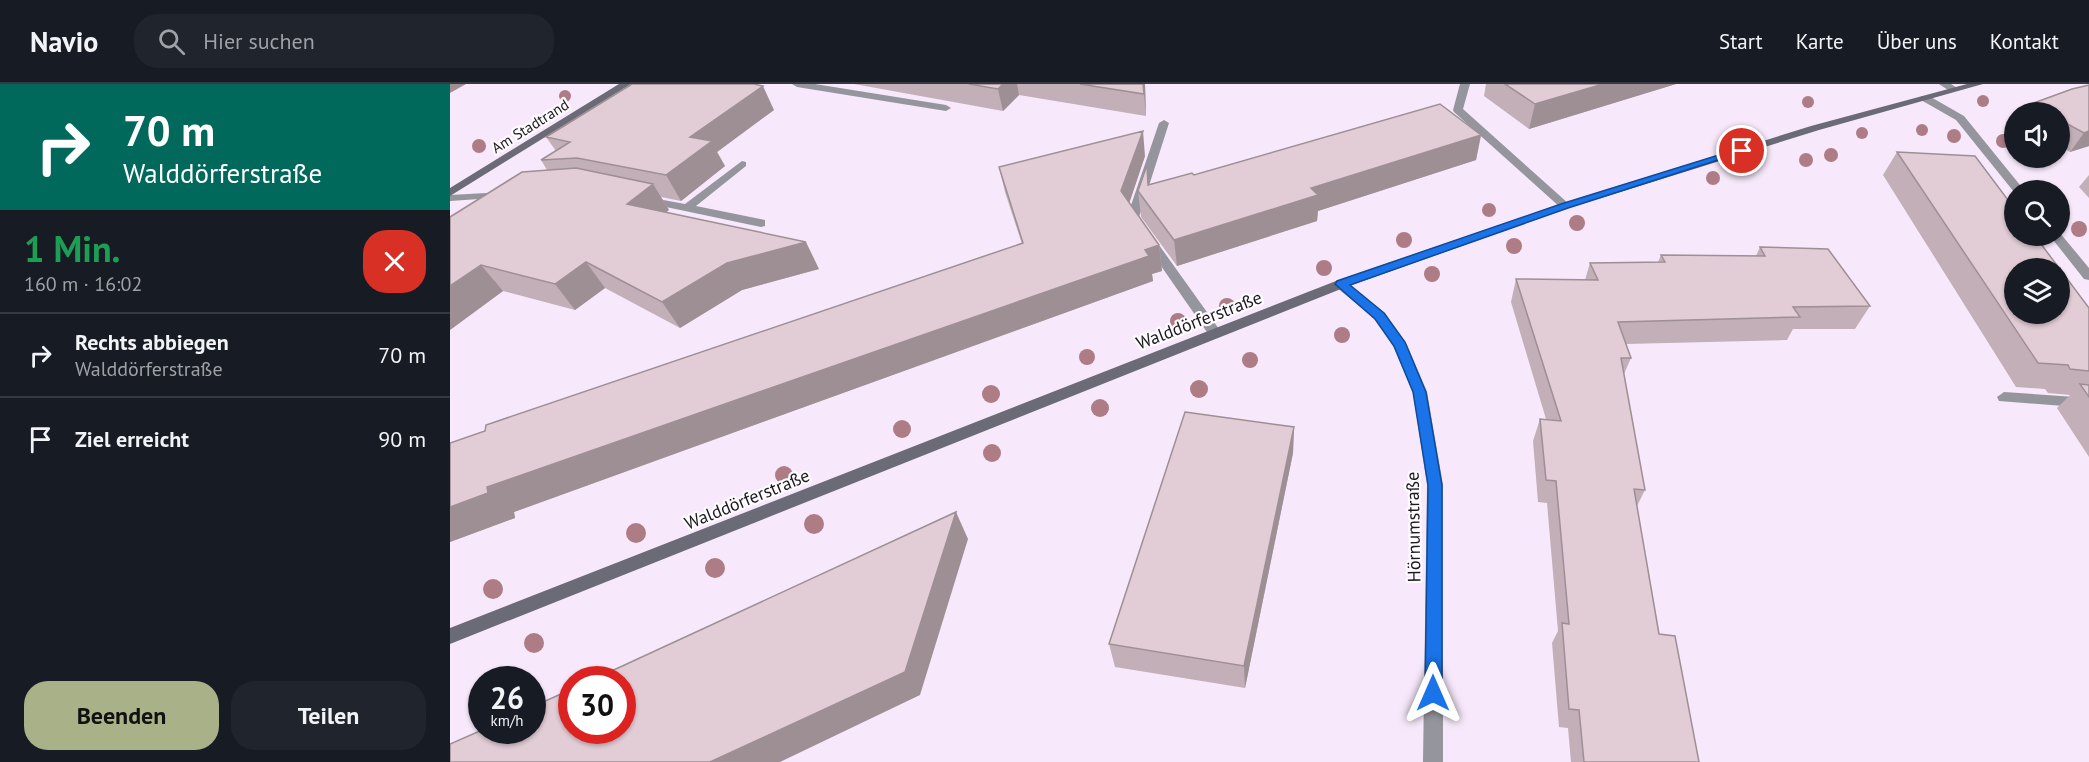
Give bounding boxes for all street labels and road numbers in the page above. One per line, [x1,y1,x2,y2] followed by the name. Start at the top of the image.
[488,95,572,157] street label: Am Stadtrand
[1133,285,1265,355] street label: Walddörferstraße
[681,463,813,535] street label: Walddörferstraße
[1401,472,1425,582] street label: Hörnumstraße

